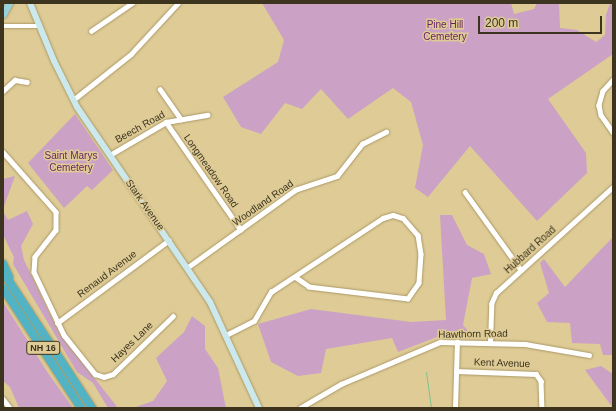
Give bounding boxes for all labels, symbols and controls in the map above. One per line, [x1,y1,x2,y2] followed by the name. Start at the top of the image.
[480,8,604,34] scale bar
[485,16,518,30] text: 200 m
[423,18,467,42] park label: Pine Hill Cemetery
[113,108,167,146] street label: Beech Road
[181,132,241,210] street label: Longmeadow Road
[45,149,97,172] park label: Saint Marys Cemetery
[123,177,167,233] street label: Stark Avenue
[230,178,296,228] street label: Woodland Road
[502,224,558,276] street label: Hubbard Road
[75,248,139,300] street label: Renaud Avenue
[109,319,155,365] street label: Hayes Lane
[438,327,508,341] street label: Hawthorn Road
[26,341,60,355] road number: NH 16
[473,356,531,370] street label: Kent Avenue

